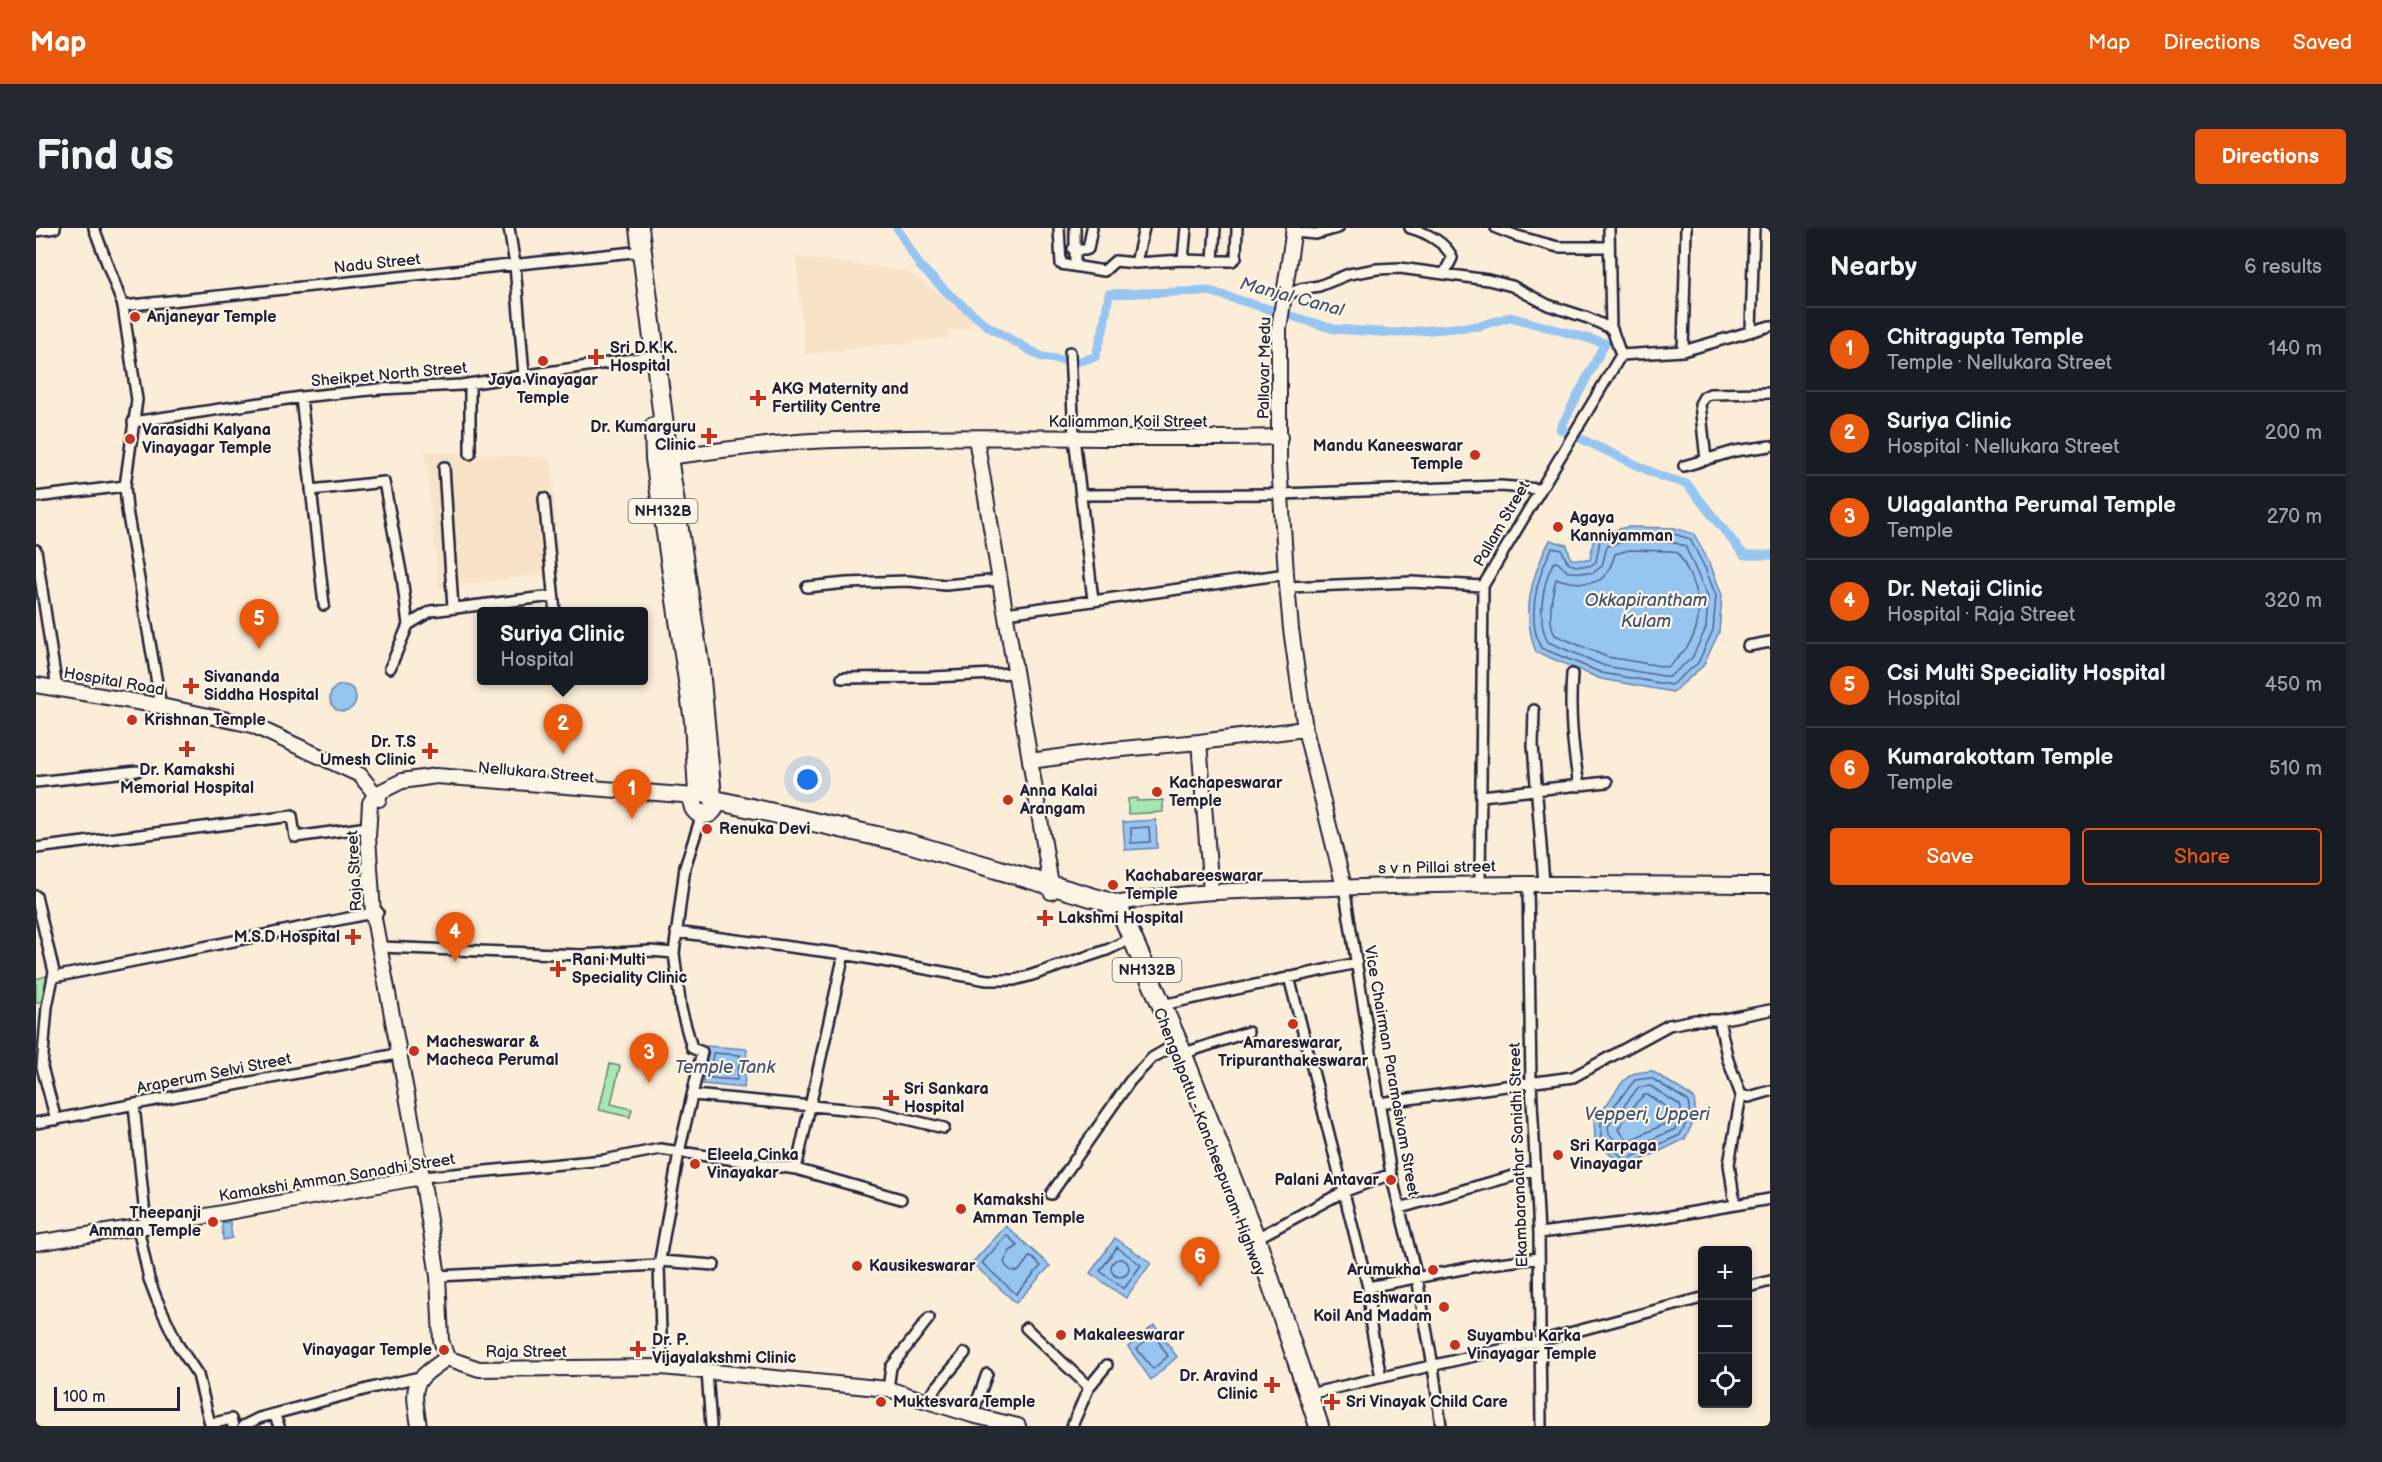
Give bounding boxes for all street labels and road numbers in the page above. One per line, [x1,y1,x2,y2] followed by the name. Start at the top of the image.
[333,250,421,278] street label: Nadu Street
[1255,317,1275,419] street label: Pallavar Medu
[310,359,468,391] street label: Sheikpet North Street
[1049,413,1208,432] street label: Kaliamman Koil Street
[1470,478,1534,570] street label: Pallam Street
[628,499,698,523] road number: NH132B
[62,664,166,700] street label: Hospital Road
[477,758,595,788] street label: Nellukara Street
[343,830,367,912] street label: Raja Street
[1378,857,1496,879] street label: s v n Pillai street
[1360,944,1422,1198] street label: Vice Chairman Paramasivam Street
[1112,958,1182,982] road number: NH132B
[1149,1005,1269,1280] street label: Chengalpattu - Kancheepuram Highway
[1506,1042,1532,1268] street label: Ekambaranathar Sanidhi Street
[135,1050,293,1098] street label: Araperum Selvi Street
[217,1150,457,1206] street label: Kamakshi Amman Sanadhi Street
[485,1343,567,1362] street label: Raja Street

